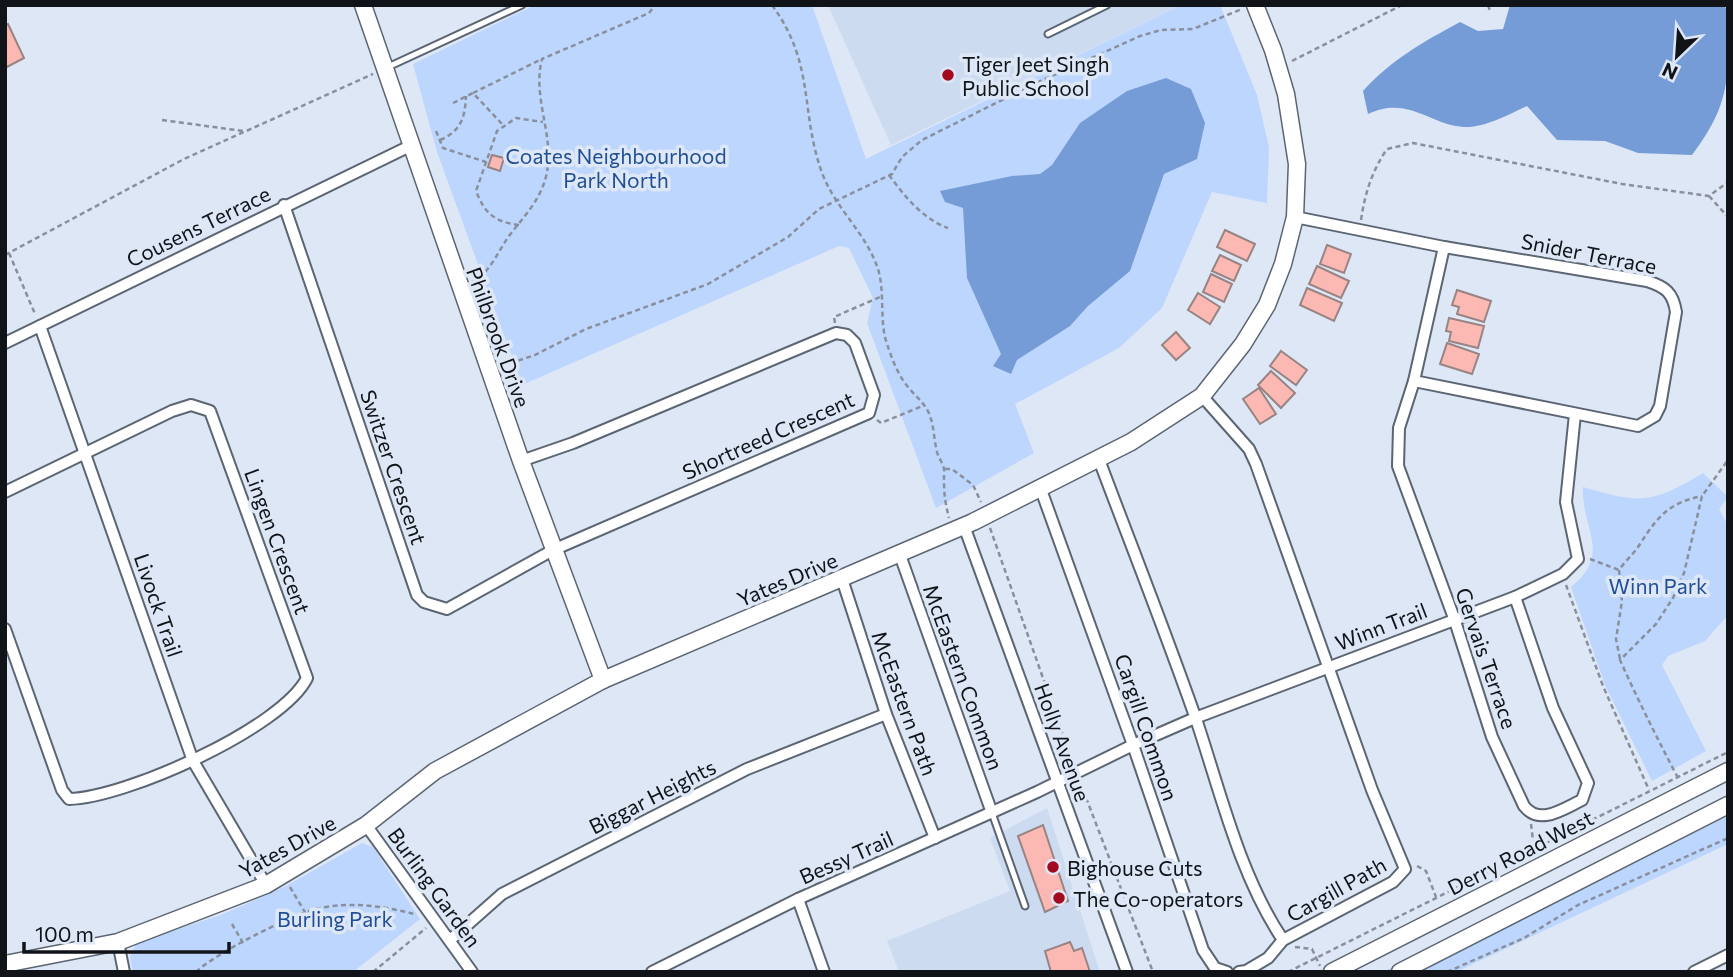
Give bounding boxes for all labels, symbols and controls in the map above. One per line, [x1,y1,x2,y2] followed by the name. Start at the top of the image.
[1642,21,1712,91] north arrow
[962,51,1109,100] place label: Tiger Jeet Singh Public School
[1658,58,1681,85] text: N
[940,67,956,83] marker: Tiger Jeet Singh Public School
[505,143,727,192] park label: Coates Neighbourhood Park North
[122,180,274,272] street label: Cousens Terrace
[1519,228,1659,278] street label: Snider Terrace
[462,263,536,411] street label: Philbrook Drive
[356,386,432,548] street label: Switzer Crescent
[678,386,858,484] street label: Shortreed Crescent
[240,465,316,617] street label: Lingen Crescent
[733,547,841,611] street label: Yates Drive
[130,550,188,660] street label: Livock Trail
[1609,573,1707,598] park label: Winn Park
[919,581,1009,773] street label: McEastern Common
[1451,584,1523,732] street label: Gervais Terrace
[1331,597,1431,655] street label: Winn Trail
[867,627,943,779] street label: McEastern Path
[1110,650,1184,804] street label: Cargill Common
[1030,680,1096,804] street label: Holly Avenue
[585,753,719,839] street label: Biggar Heights
[1443,804,1597,900] street label: Derry Road West
[234,809,340,883] street label: Yates Drive
[383,822,487,952] street label: Burling Garden
[795,825,897,889] street label: Bessy Trail
[1282,851,1390,927] street label: Cargill Path
[1067,855,1203,880] place label: Bighouse Cuts
[1045,859,1061,875] marker: Bighouse Cuts
[1073,886,1243,911] place label: The Co-operators
[1051,890,1067,906] marker: The Co-operators
[277,906,393,931] park label: Burling Park
[24,911,229,955] scale bar
[35,921,94,946] text: 100 m

